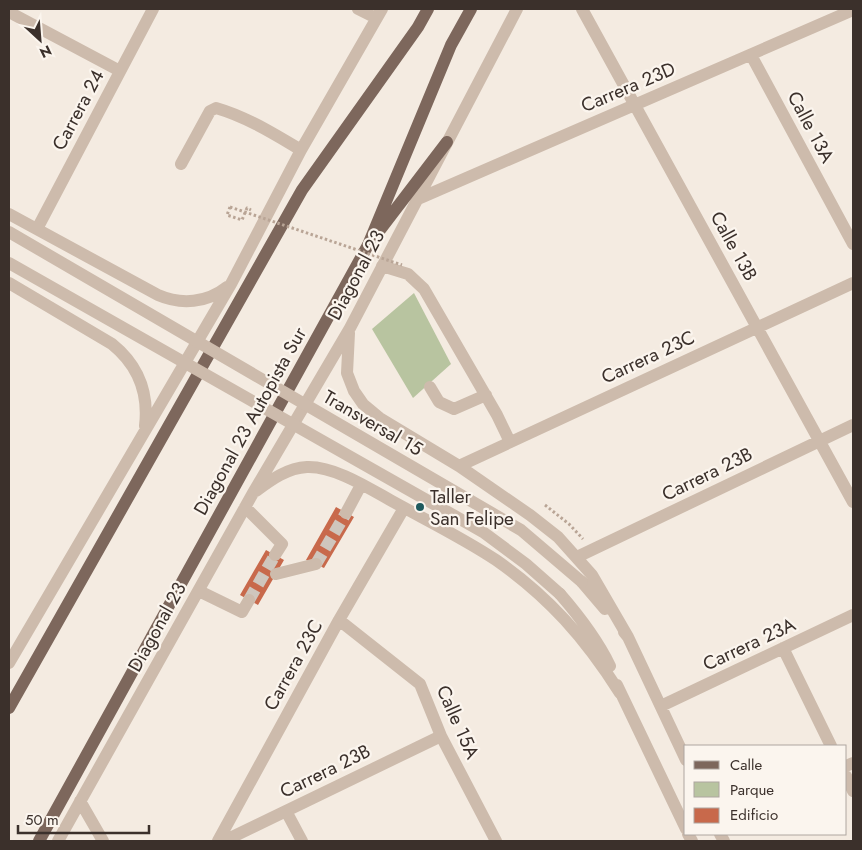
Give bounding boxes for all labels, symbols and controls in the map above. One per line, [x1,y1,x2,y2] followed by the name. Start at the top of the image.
[15,15,65,65] north arrow
[36,40,55,63] text: N
[577,55,679,119] street label: Carrera 23D
[45,65,111,155] street label: Carrera 24
[781,86,841,168] street label: Calle 13A
[704,206,764,286] street label: Calle 13B
[321,225,391,325] street label: Diagonal 23
[187,322,313,520] street label: Diagonal 23 Autopista Sur
[597,324,699,390] street label: Carrera 23C
[318,384,428,462] street label: Transversal 15
[657,440,757,508] street label: Carrera 23B
[430,483,514,532] place label: Taller San Felipe
[414,501,426,513] marker: Taller San Felipe
[121,577,193,677] street label: Diagonal 23
[698,611,800,677] street label: Carrera 23A
[257,615,329,715] street label: Carrera 23C
[430,681,486,764] street label: Calle 15A
[275,737,375,805] street label: Carrera 23B
[684,745,847,835] legend
[730,754,762,776] text: Calle
[730,779,774,801] text: Parque
[18,802,149,834] scale bar
[730,804,778,826] text: Edificio
[25,809,59,831] text: 50 m

